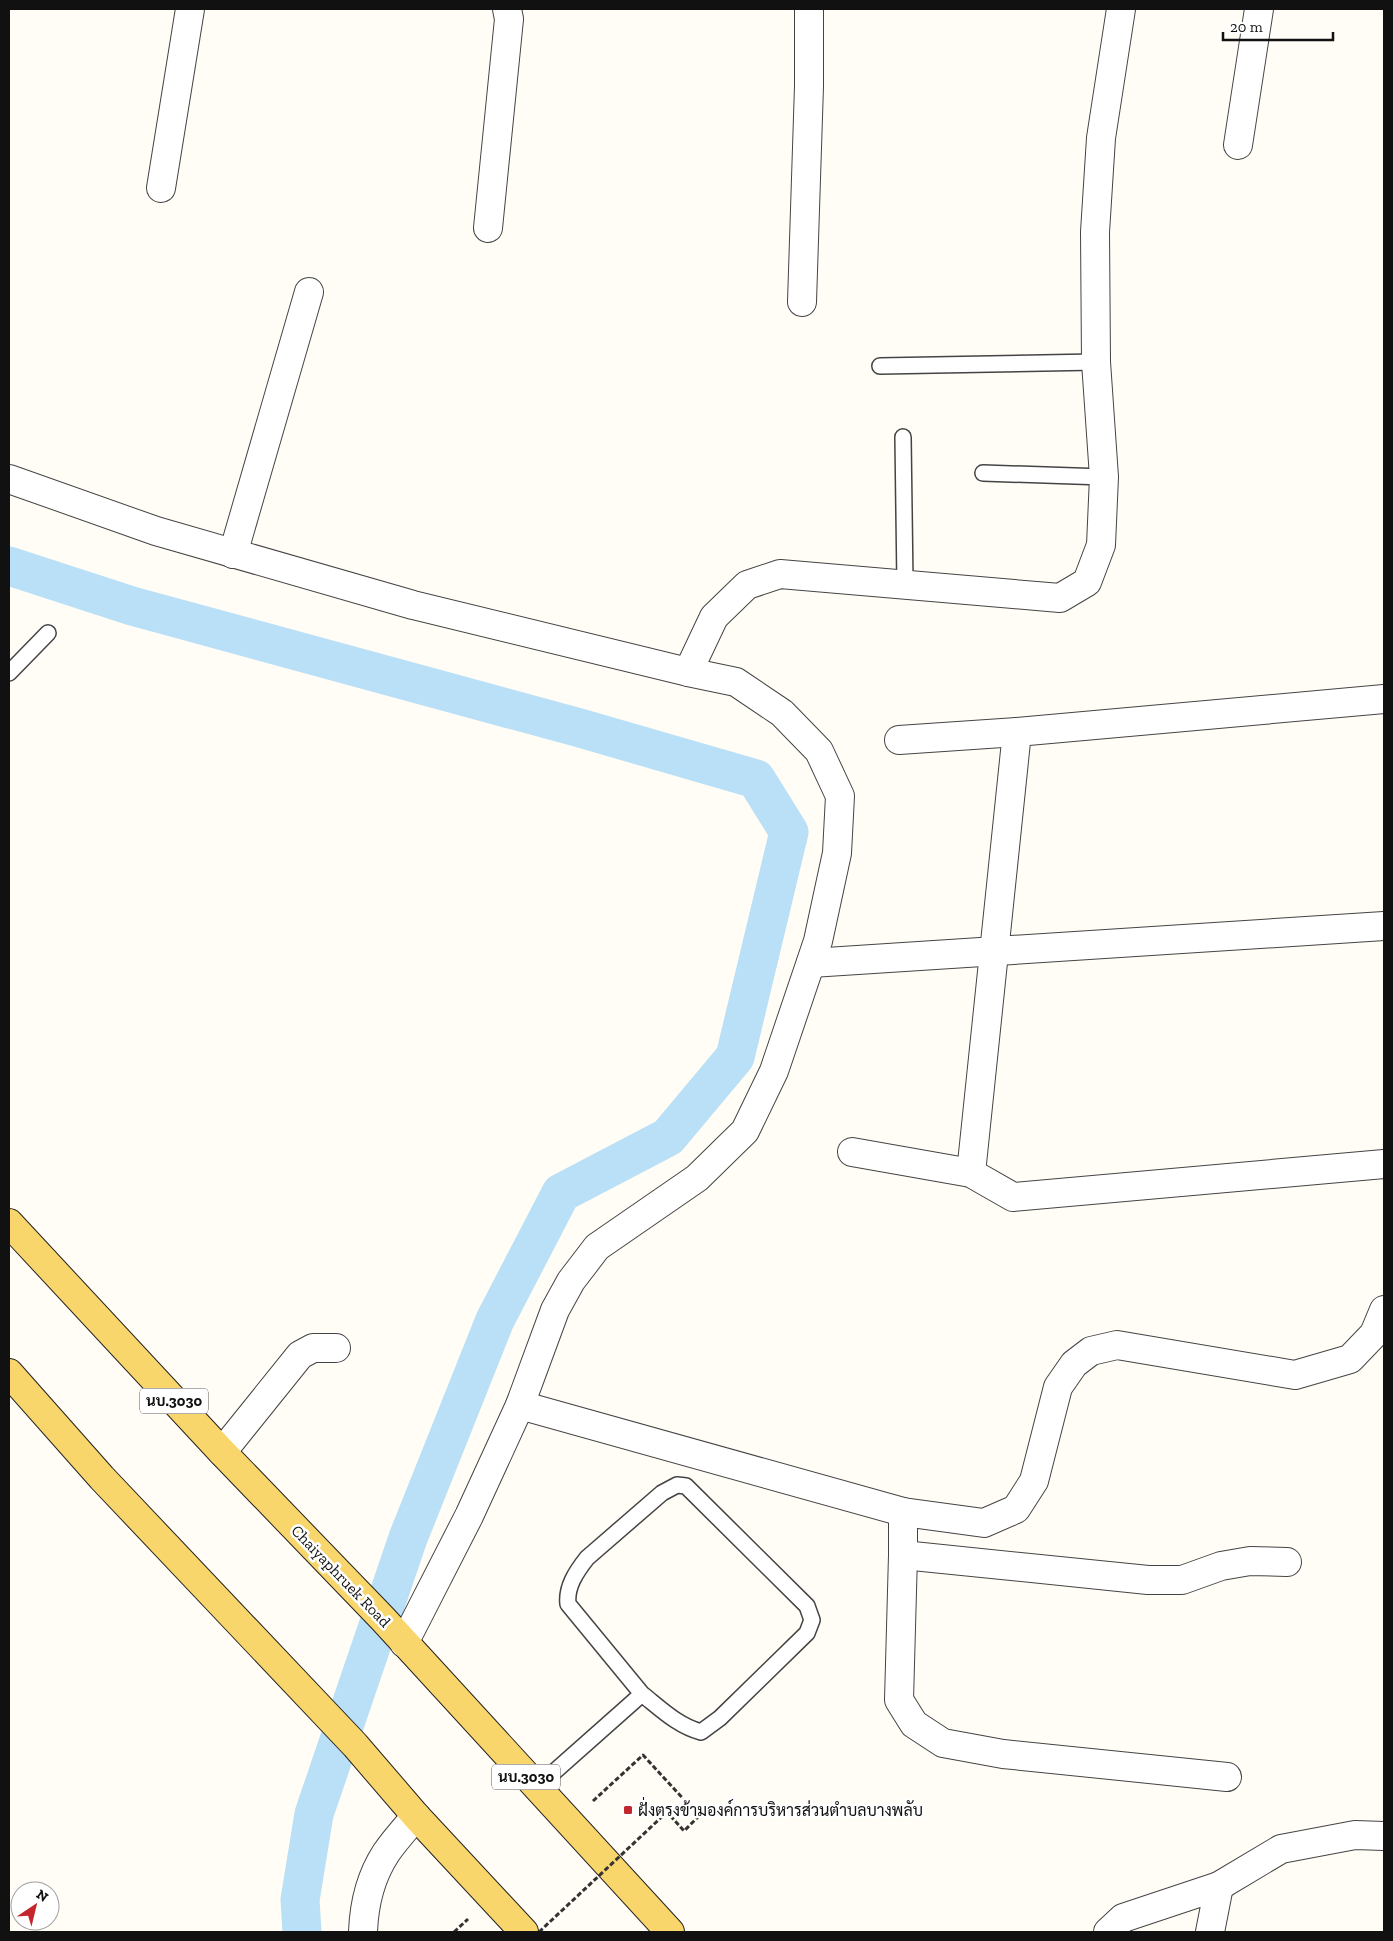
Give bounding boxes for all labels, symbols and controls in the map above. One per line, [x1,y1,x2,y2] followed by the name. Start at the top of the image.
[1223,10,1333,42] scale bar
[1230,18,1263,36] text: 20 m
[140,1388,208,1414] road number: นบ.3030
[287,1521,395,1631] street label: Chaiyaphruek Road
[492,1764,560,1790] road number: นบ.3030
[638,1796,923,1820] place label: ฝั่งตรงข้ามองค์การบริหารส่วนตำบลบางพลับ
[622,1804,634,1816] marker: ฝั่งตรงข้ามองค์การบริหารส่วนตำบลบางพลับ
[10,1881,60,1931] north arrow
[33,1886,52,1906] text: N

